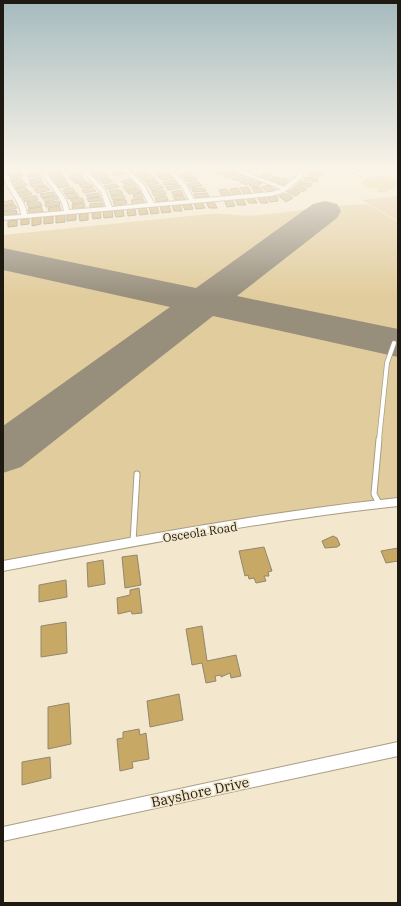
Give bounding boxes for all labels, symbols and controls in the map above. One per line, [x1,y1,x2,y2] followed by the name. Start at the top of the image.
[162,519,238,545] street label: Osceola Road
[149,773,251,811] street label: Bayshore Drive

